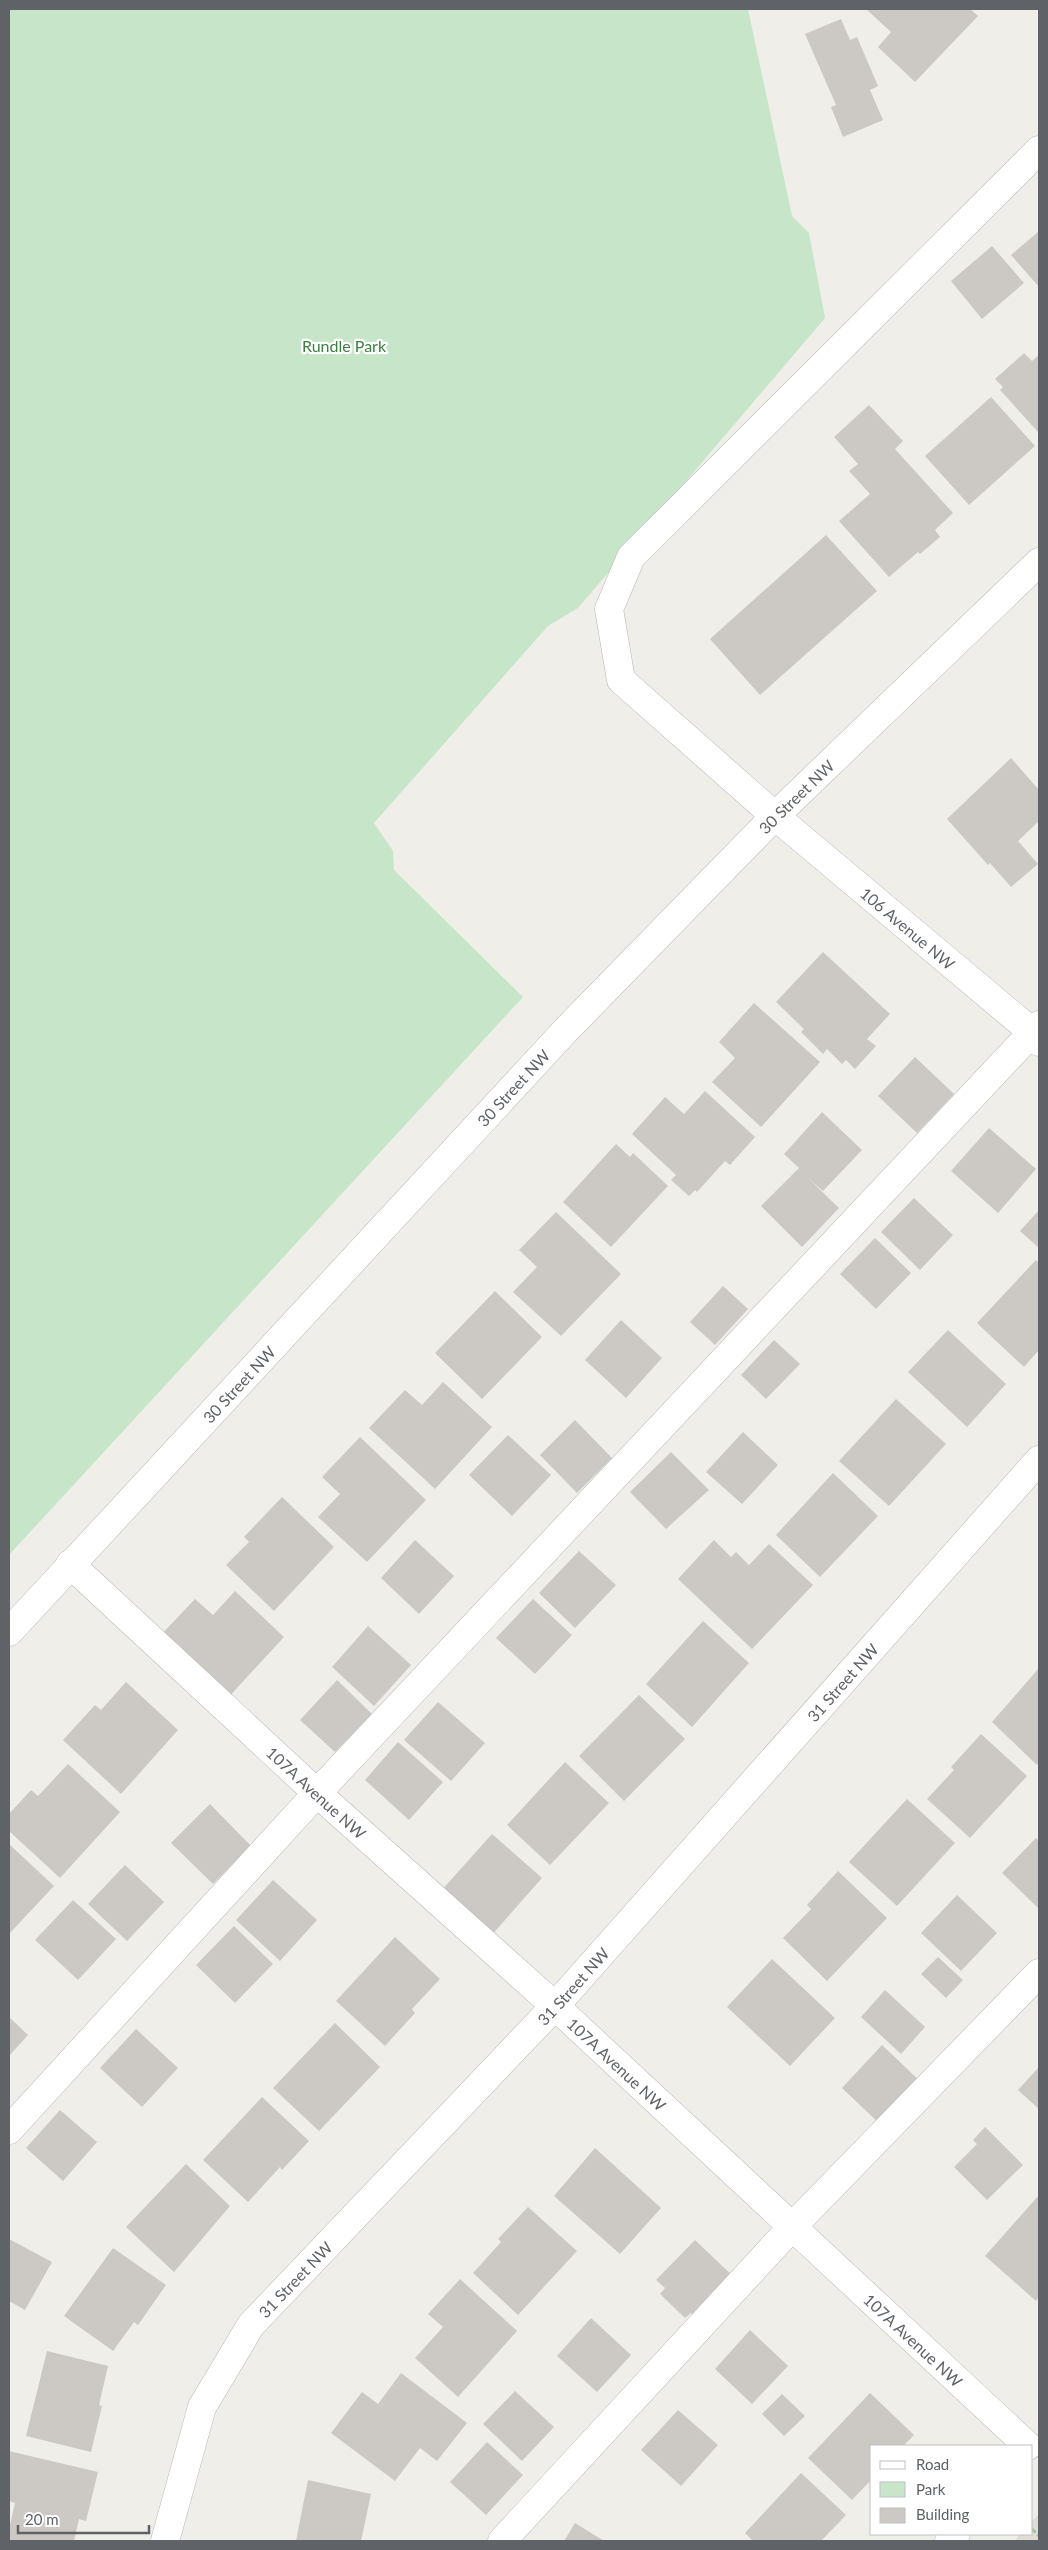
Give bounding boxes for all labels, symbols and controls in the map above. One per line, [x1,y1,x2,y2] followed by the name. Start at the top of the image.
[302,336,387,355] park label: Rundle Park
[754,755,838,837] street label: 30 Street NW
[857,883,959,973] street label: 106 Avenue NW
[473,1045,553,1130] street label: 30 Street NW
[198,1341,279,1426] street label: 30 Street NW
[803,1639,882,1725] street label: 31 Street NW
[263,1742,371,1842] street label: 107A Avenue NW
[533,1943,613,2029] street label: 31 Street NW
[564,2013,671,2114] street label: 107A Avenue NW
[254,2237,336,2321] street label: 31 Street NW
[860,2289,967,2390] street label: 107A Avenue NW
[870,2445,1033,2535] legend
[916,2455,949,2473] text: Road
[916,2480,946,2498] text: Park
[18,2502,149,2534] scale bar
[916,2505,969,2523] text: Building
[25,2510,59,2528] text: 20 m

